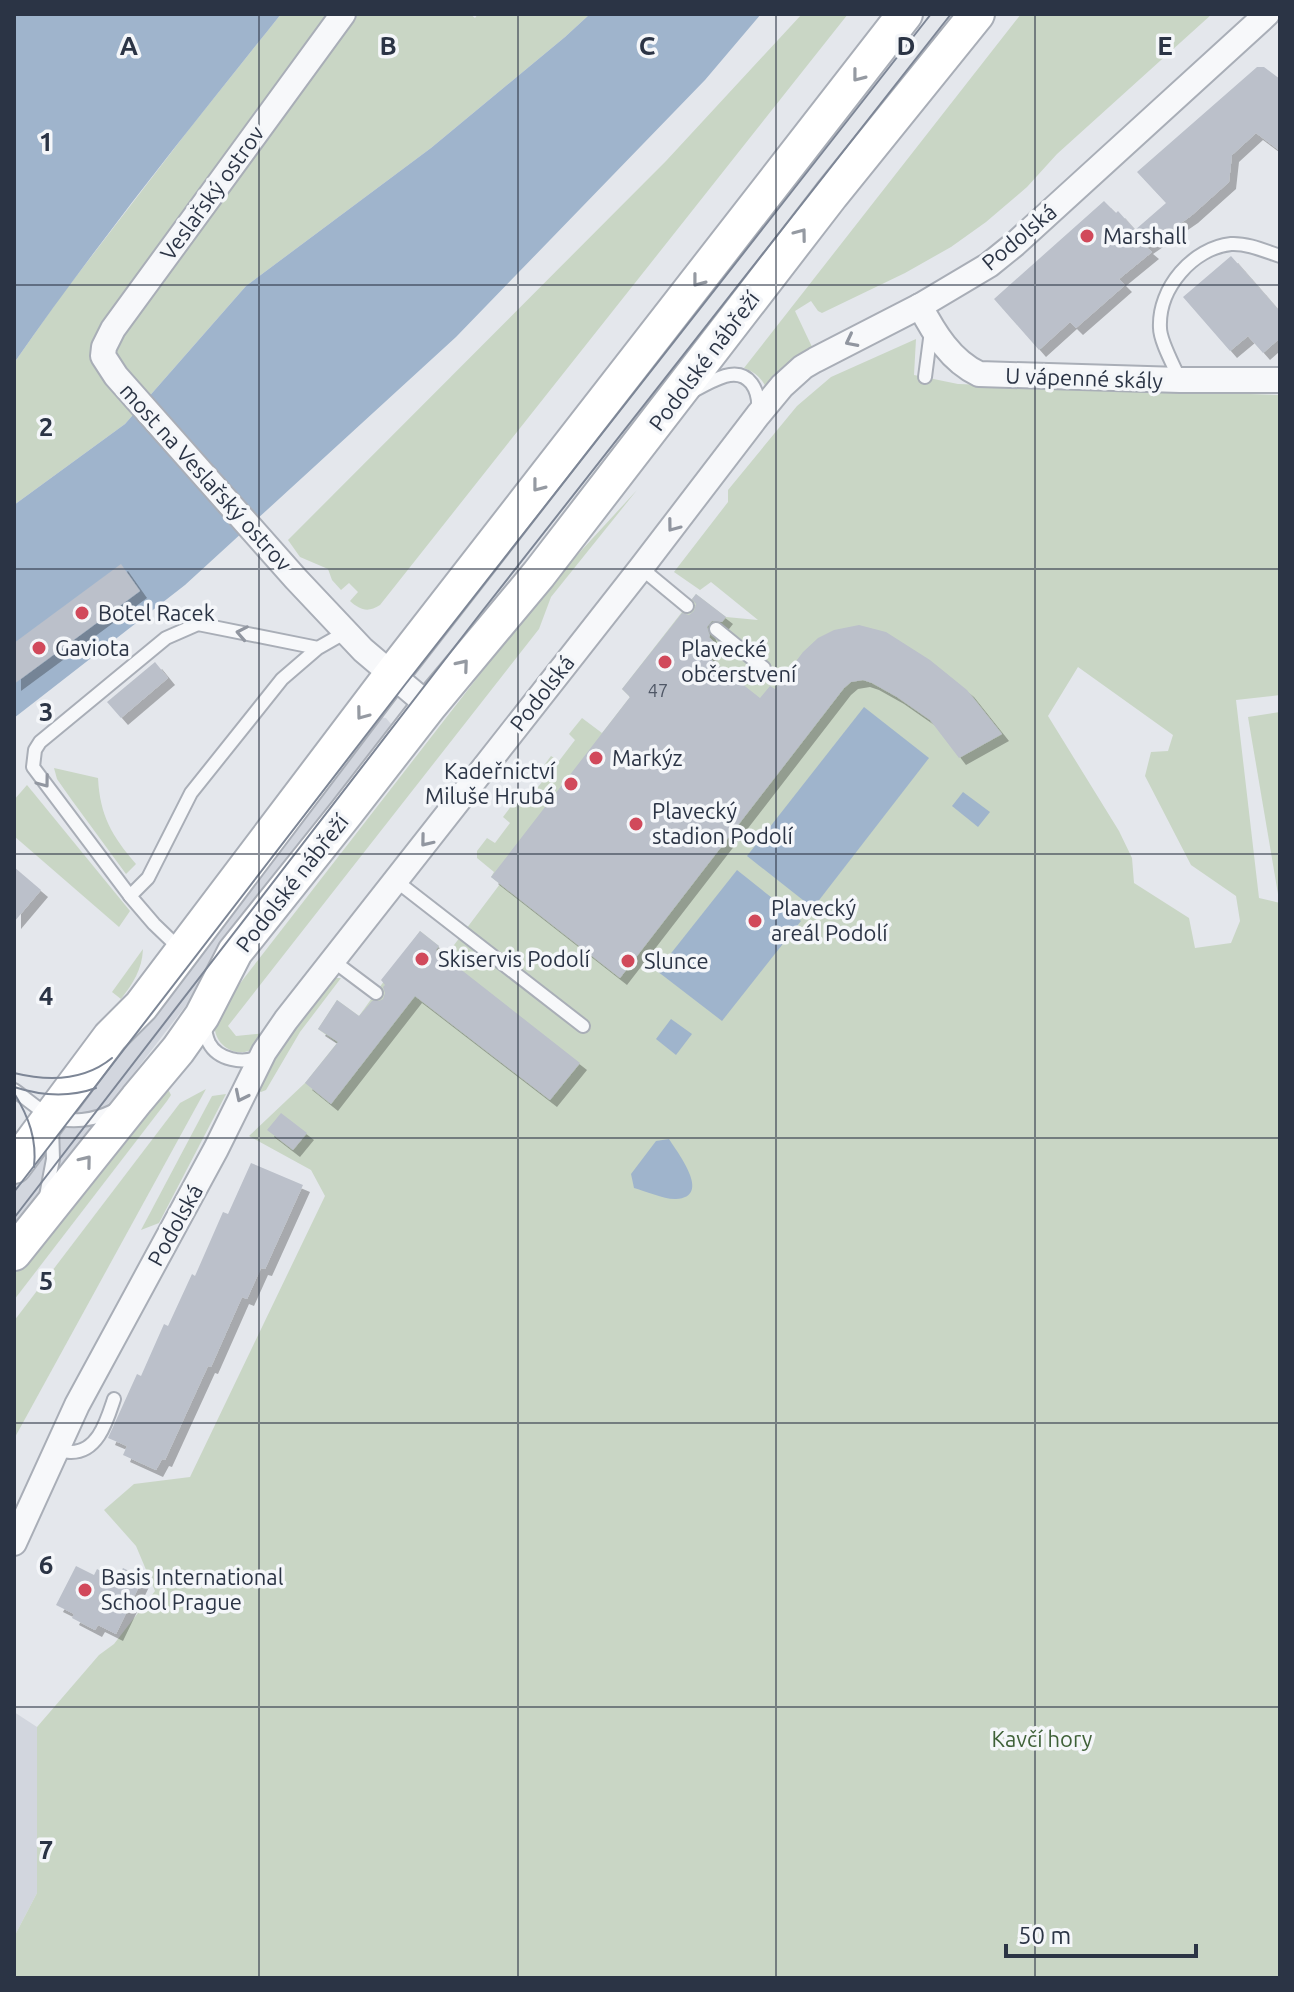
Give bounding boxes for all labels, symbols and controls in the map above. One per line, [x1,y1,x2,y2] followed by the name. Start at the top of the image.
[120,31,139,60] text: A
[379,31,397,60] text: B
[639,31,656,60] text: C
[897,31,915,60] text: D
[1157,31,1173,60] text: E
[853,67,867,82] one-way arrow
[155,121,269,265] street label: Veslařský ostrov
[39,127,53,156] text: 1
[976,198,1061,275] street label: Podolská
[1103,223,1187,248] place label: Marshall
[1078,227,1096,245] marker: Marshall
[792,228,806,243] one-way arrow
[694,272,708,287] one-way arrow
[643,286,764,435] street label: Podolské nábřeží
[844,332,859,347] one-way arrow
[1005,362,1164,393] street label: U vápenné skály
[116,378,297,576] street label: most na Veslařský ostrov
[39,412,53,441] text: 2
[534,477,548,492] one-way arrow
[668,517,682,532] one-way arrow
[98,600,215,625] place label: Botel Racek
[73,604,91,622] marker: Botel Racek
[235,625,249,642] one-way arrow
[55,635,130,660] place label: Gaviota
[681,636,797,686] place label: Plavecké občerstvení
[30,639,48,657] marker: Gaviota
[504,650,579,736] street label: Podolská
[656,653,674,671] marker: Plavecké občerstvení
[453,660,468,674] one-way arrow
[648,680,668,700] house number: 47
[39,697,53,726] text: 3
[357,705,371,720] one-way arrow
[612,745,683,770] place label: Markýz
[587,749,605,767] marker: Markýz
[425,758,556,808] place label: Kadeřnictví Miluše Hrubá
[34,773,48,787] one-way arrow
[562,775,580,793] marker: Kadeřnictví Miluše Hrubá
[652,798,793,848] place label: Plavecký stadion Podolí
[230,809,353,956] street label: Podolské nábřeží
[627,815,645,833] marker: Plavecký stadion Podolí
[422,832,436,847] one-way arrow
[771,895,888,945] place label: Plavecký areál Podolí
[746,912,764,930] marker: Plavecký areál Podolí
[438,946,590,971] place label: Skiservis Podolí
[644,948,709,973] place label: Slunce
[413,950,431,968] marker: Skiservis Podolí
[619,952,637,970] marker: Slunce
[39,981,53,1010] text: 4
[235,1088,251,1103] one-way arrow
[77,1155,91,1170] one-way arrow
[142,1180,207,1270] street label: Podolská
[39,1266,53,1295] text: 5
[39,1550,53,1579] text: 6
[101,1564,284,1614] place label: Basis International School Prague
[76,1581,94,1599] marker: Basis International School Prague
[992,1726,1093,1751] park label: Kavčí hory
[39,1835,53,1864] text: 7
[1006,1908,1196,1958] scale bar
[1018,1922,1071,1949] text: 50 m

